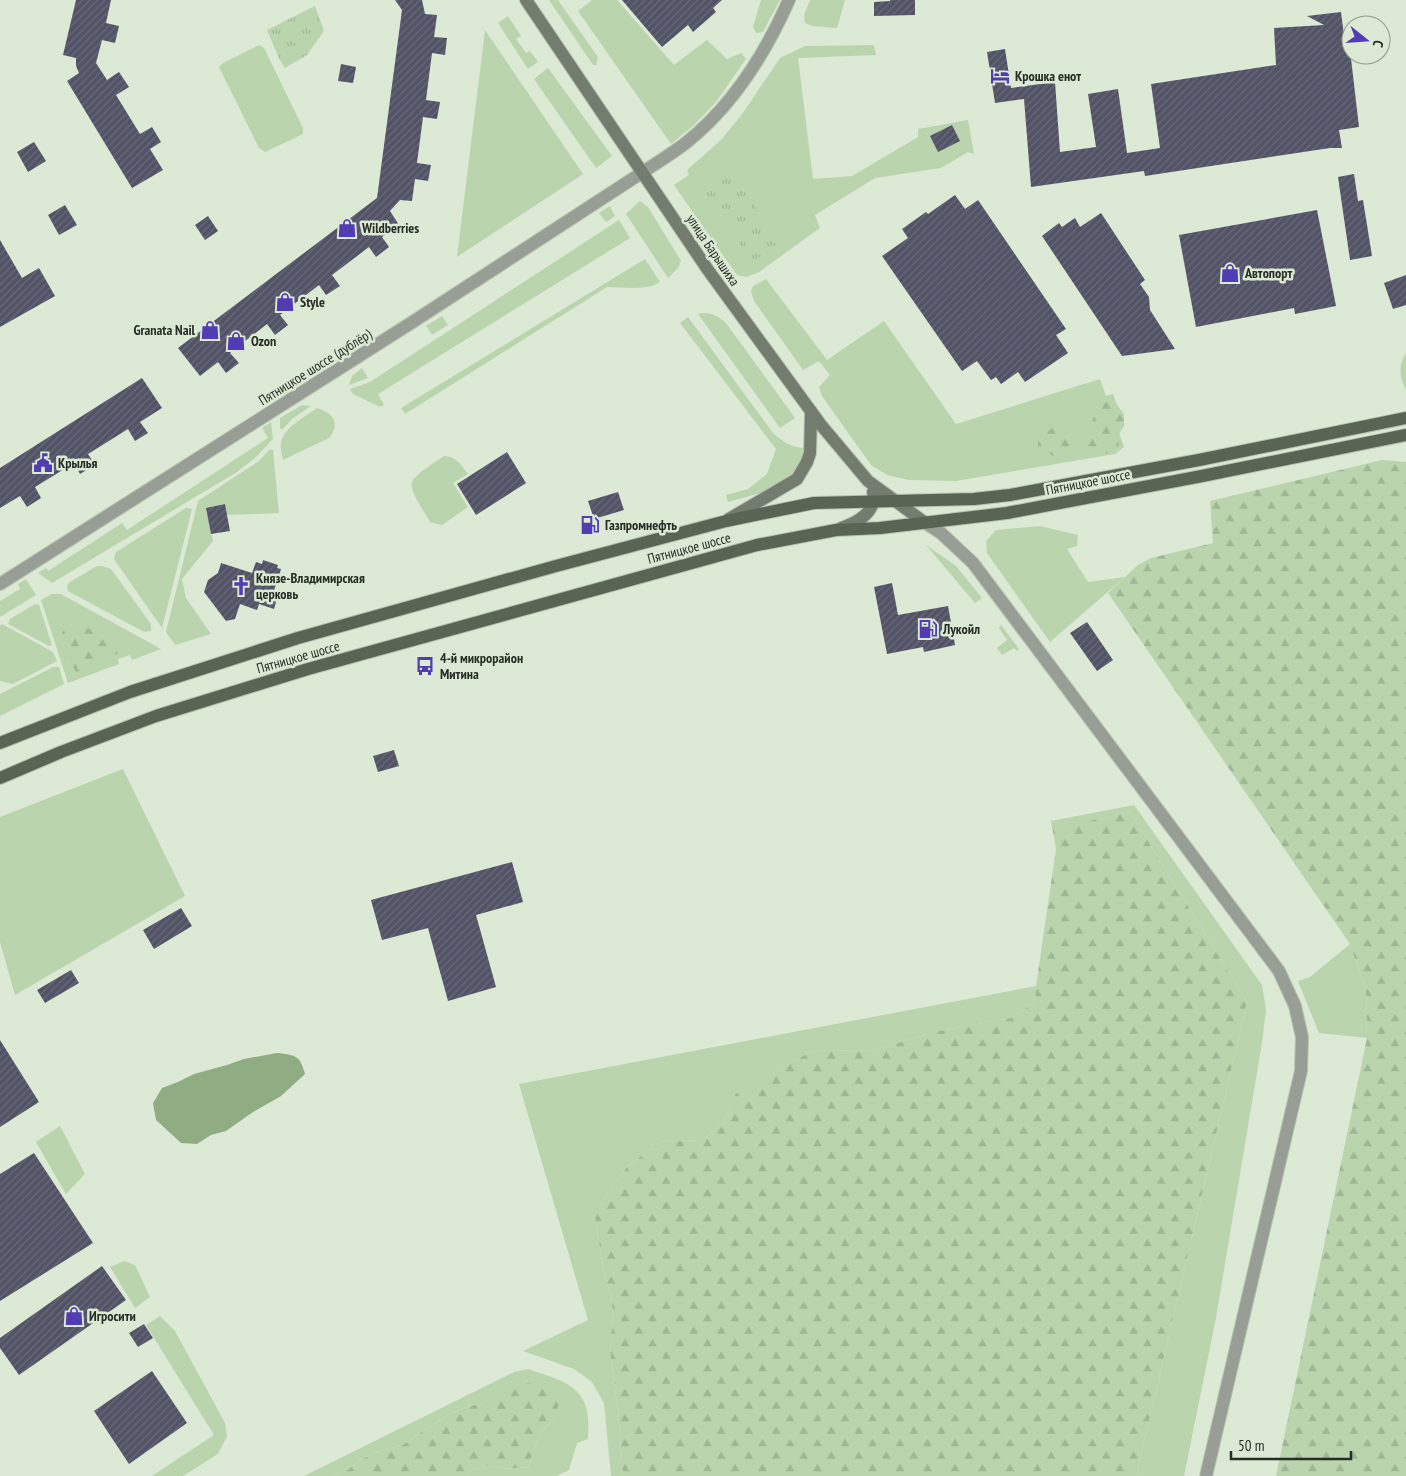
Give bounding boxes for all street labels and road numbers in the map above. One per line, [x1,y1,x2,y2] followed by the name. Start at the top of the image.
[682,211,744,289] street label: улица Барышиха
[255,325,375,409] street label: Пятницкое шоссе (дублёр)
[1044,465,1132,499] street label: Пятницкое шоссе
[645,528,733,568] street label: Пятницкое шоссе
[254,637,342,677] street label: Пятницкое шоссе

